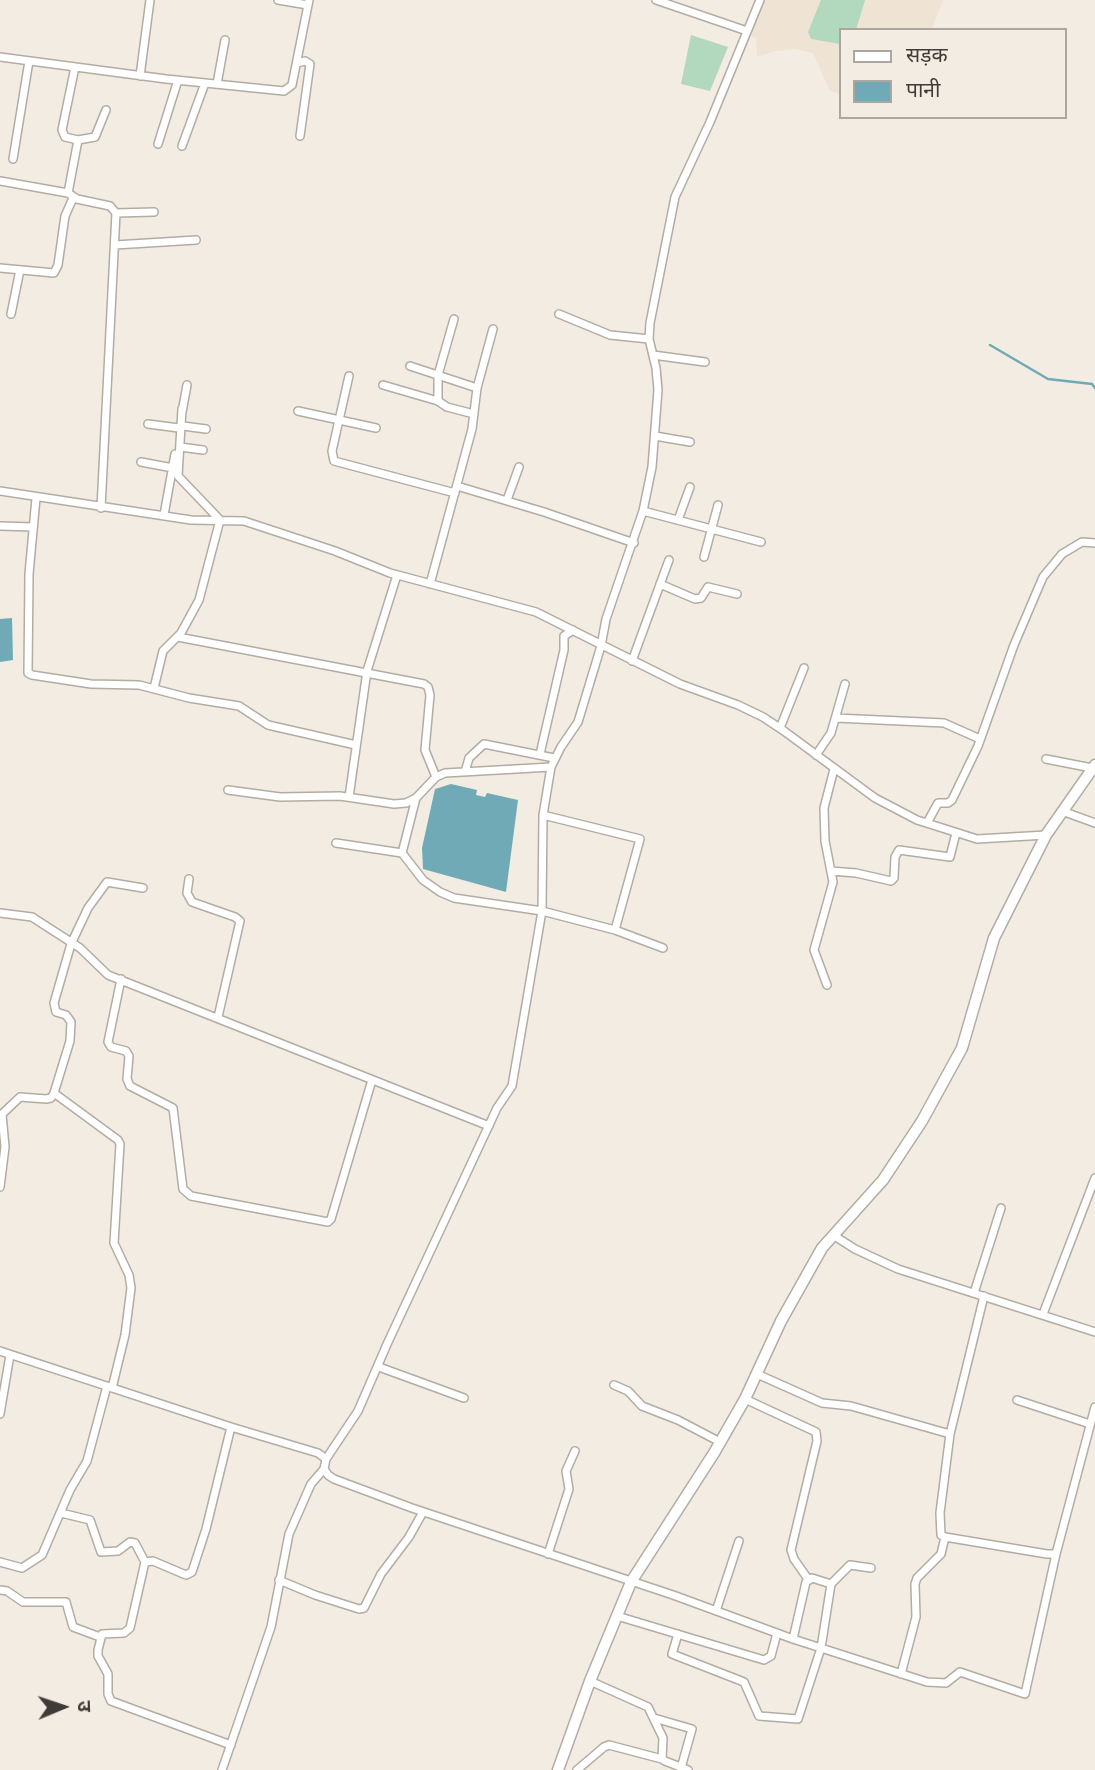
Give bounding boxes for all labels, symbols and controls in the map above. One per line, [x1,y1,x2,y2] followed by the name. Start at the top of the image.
[839,28,1067,119] legend
[906,42,948,67] text: सड़क
[906,77,940,102] text: पानी
[28,1672,98,1742] north arrow
[73,1700,96,1712] text: उ

